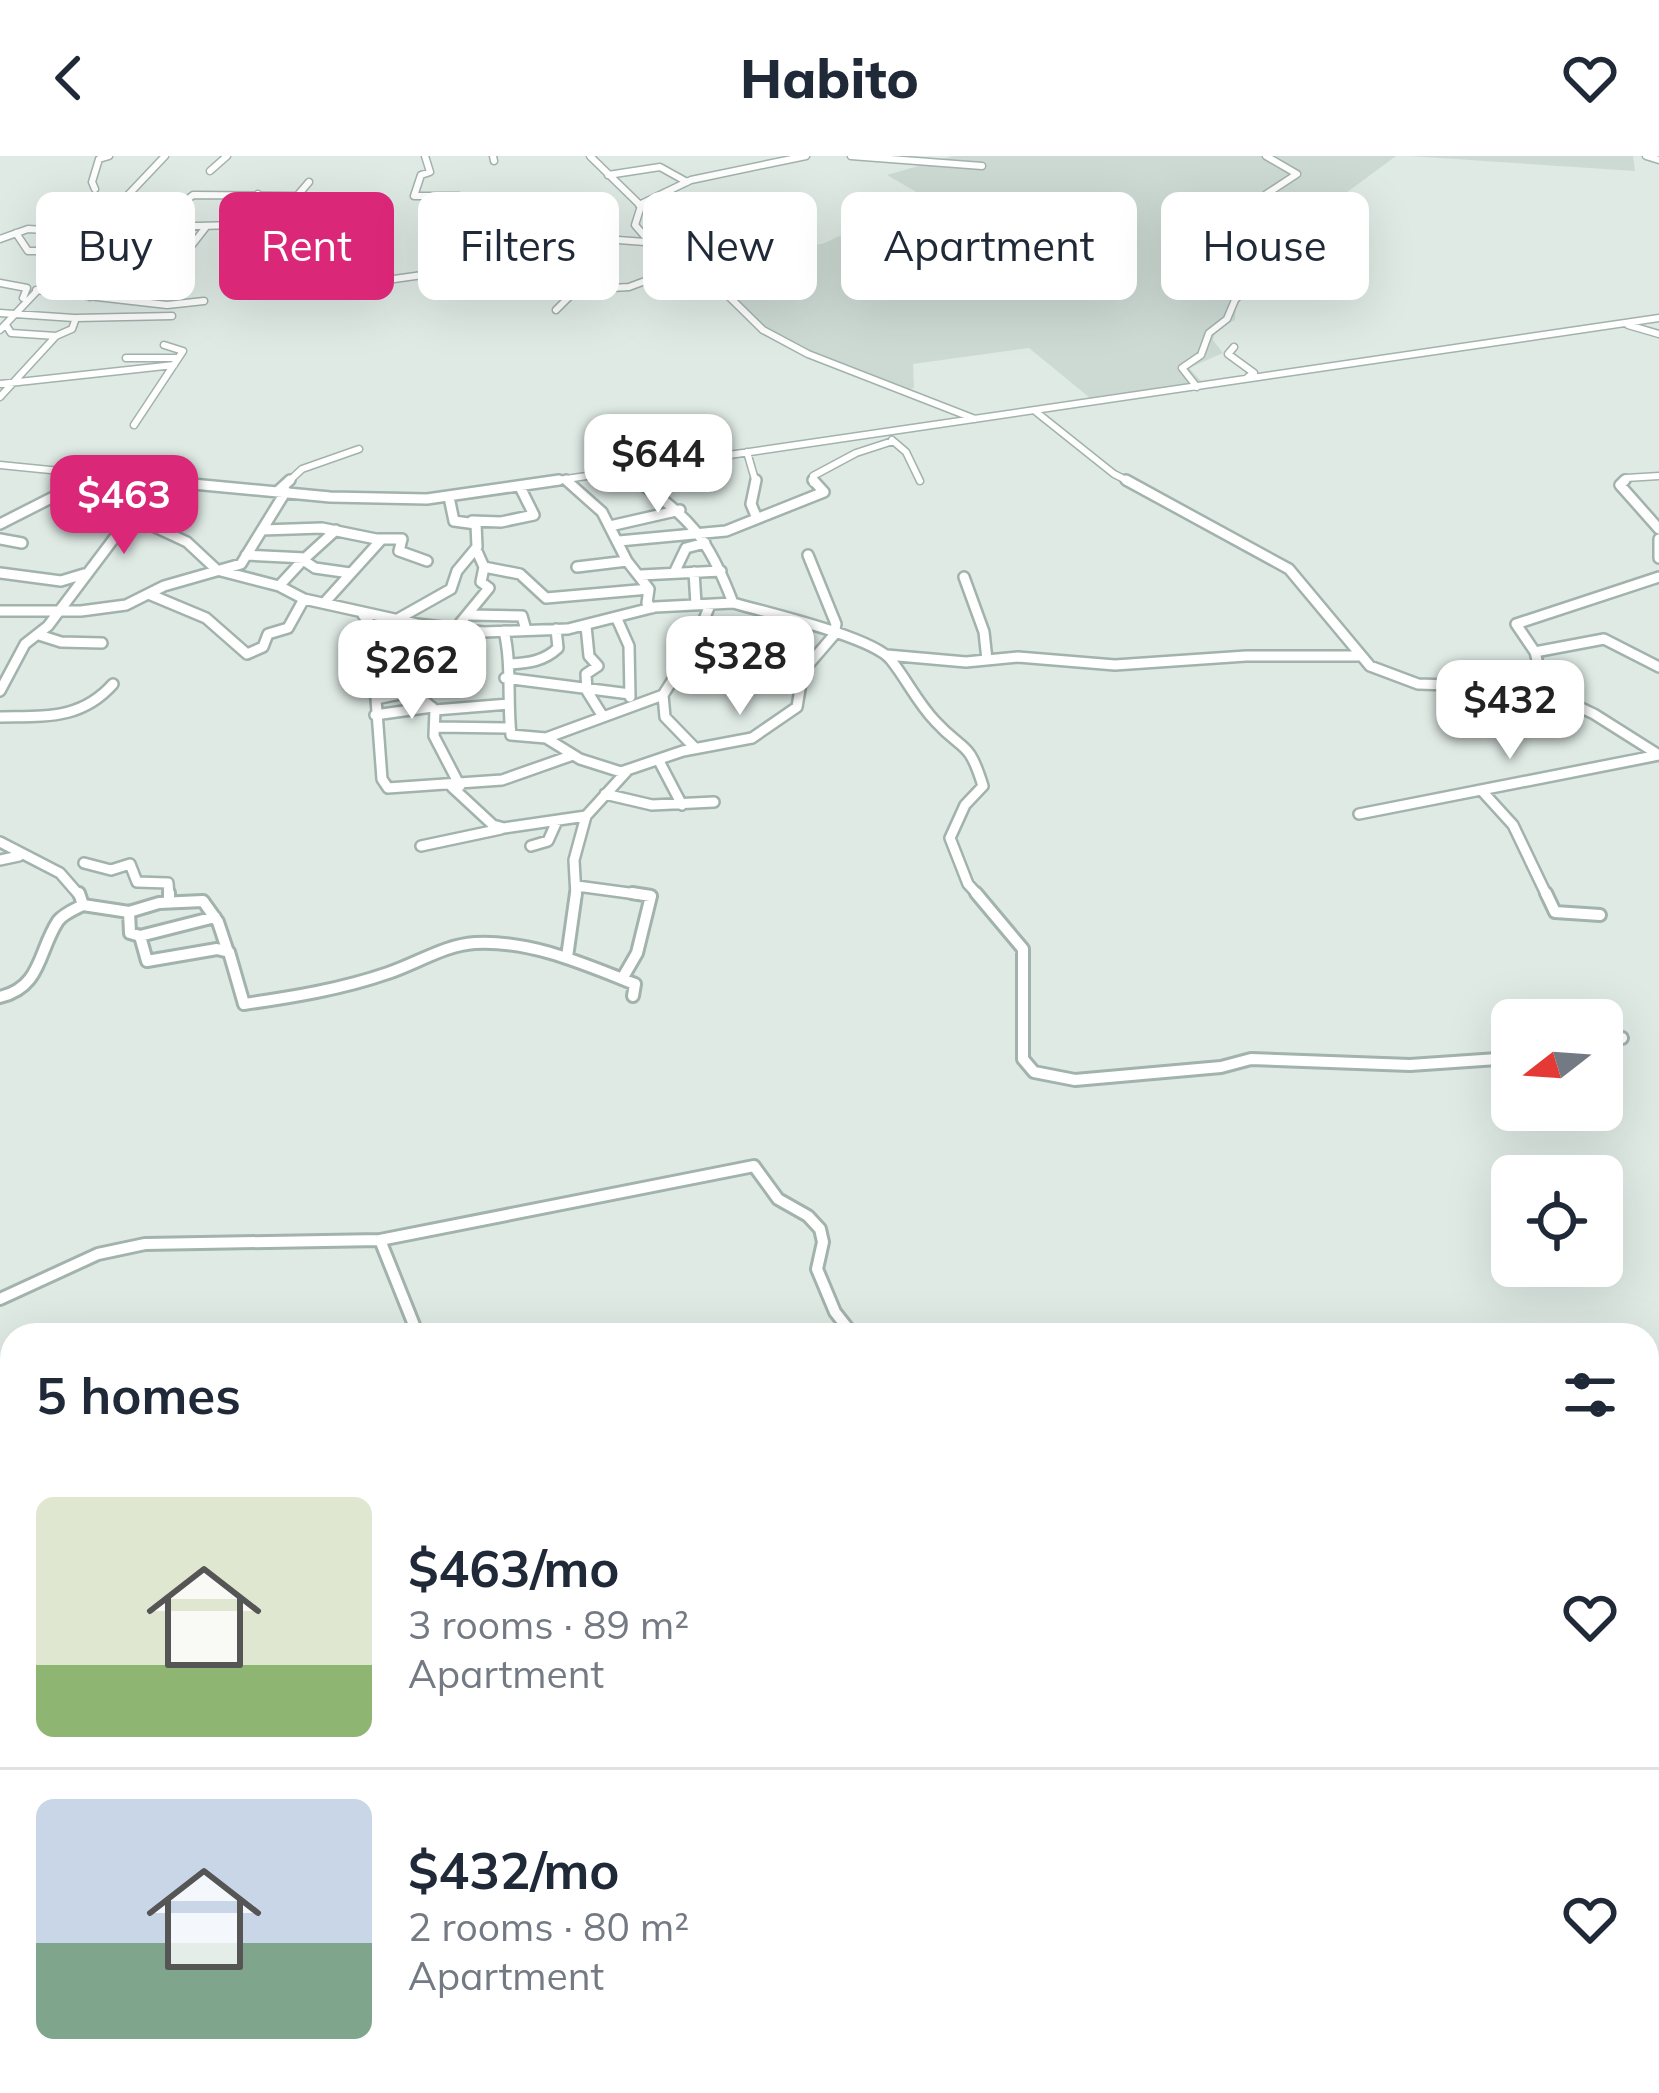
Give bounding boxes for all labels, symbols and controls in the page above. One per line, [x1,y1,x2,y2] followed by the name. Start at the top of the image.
[740,44,919,112] text: Habito
[36,45,102,111] icon: back
[1557,45,1623,111] icon: heart
[36,192,195,300] chip: Buy
[219,192,394,300] chip: Rent
[418,192,619,300] chip: Filters
[643,192,817,300] chip: New
[841,192,1137,300] chip: Apartment
[1161,192,1369,300] chip: House
[587,414,729,516] pin: $644
[611,428,705,477] text: $644
[53,455,195,557] pin: $463
[77,469,171,518] text: $463
[669,616,811,718] pin: $328
[341,620,483,722] pin: $262
[693,630,787,679] text: $328
[365,634,459,683] text: $262
[1439,660,1581,762] pin: $432
[1463,674,1557,723] text: $432
[1491,999,1623,1131] north arrow
[1491,999,1623,1287] map controls
[1491,1155,1623,1287] button: locate
[1557,1362,1623,1428] icon: filters
[36,1363,241,1427] text: 5 homes
[408,1536,620,1600] text: $463/mo
[132,1545,276,1689] icon: home
[1557,1584,1623,1650] icon: heart
[408,1600,689,1649] text: 3 rooms · 89 m²
[408,1649,604,1698] text: Apartment
[408,1838,620,1902] text: $432/mo
[132,1847,276,1991] icon: home
[1557,1886,1623,1952] icon: heart
[408,1902,689,1951] text: 2 rooms · 80 m²
[408,1951,604,2000] text: Apartment

